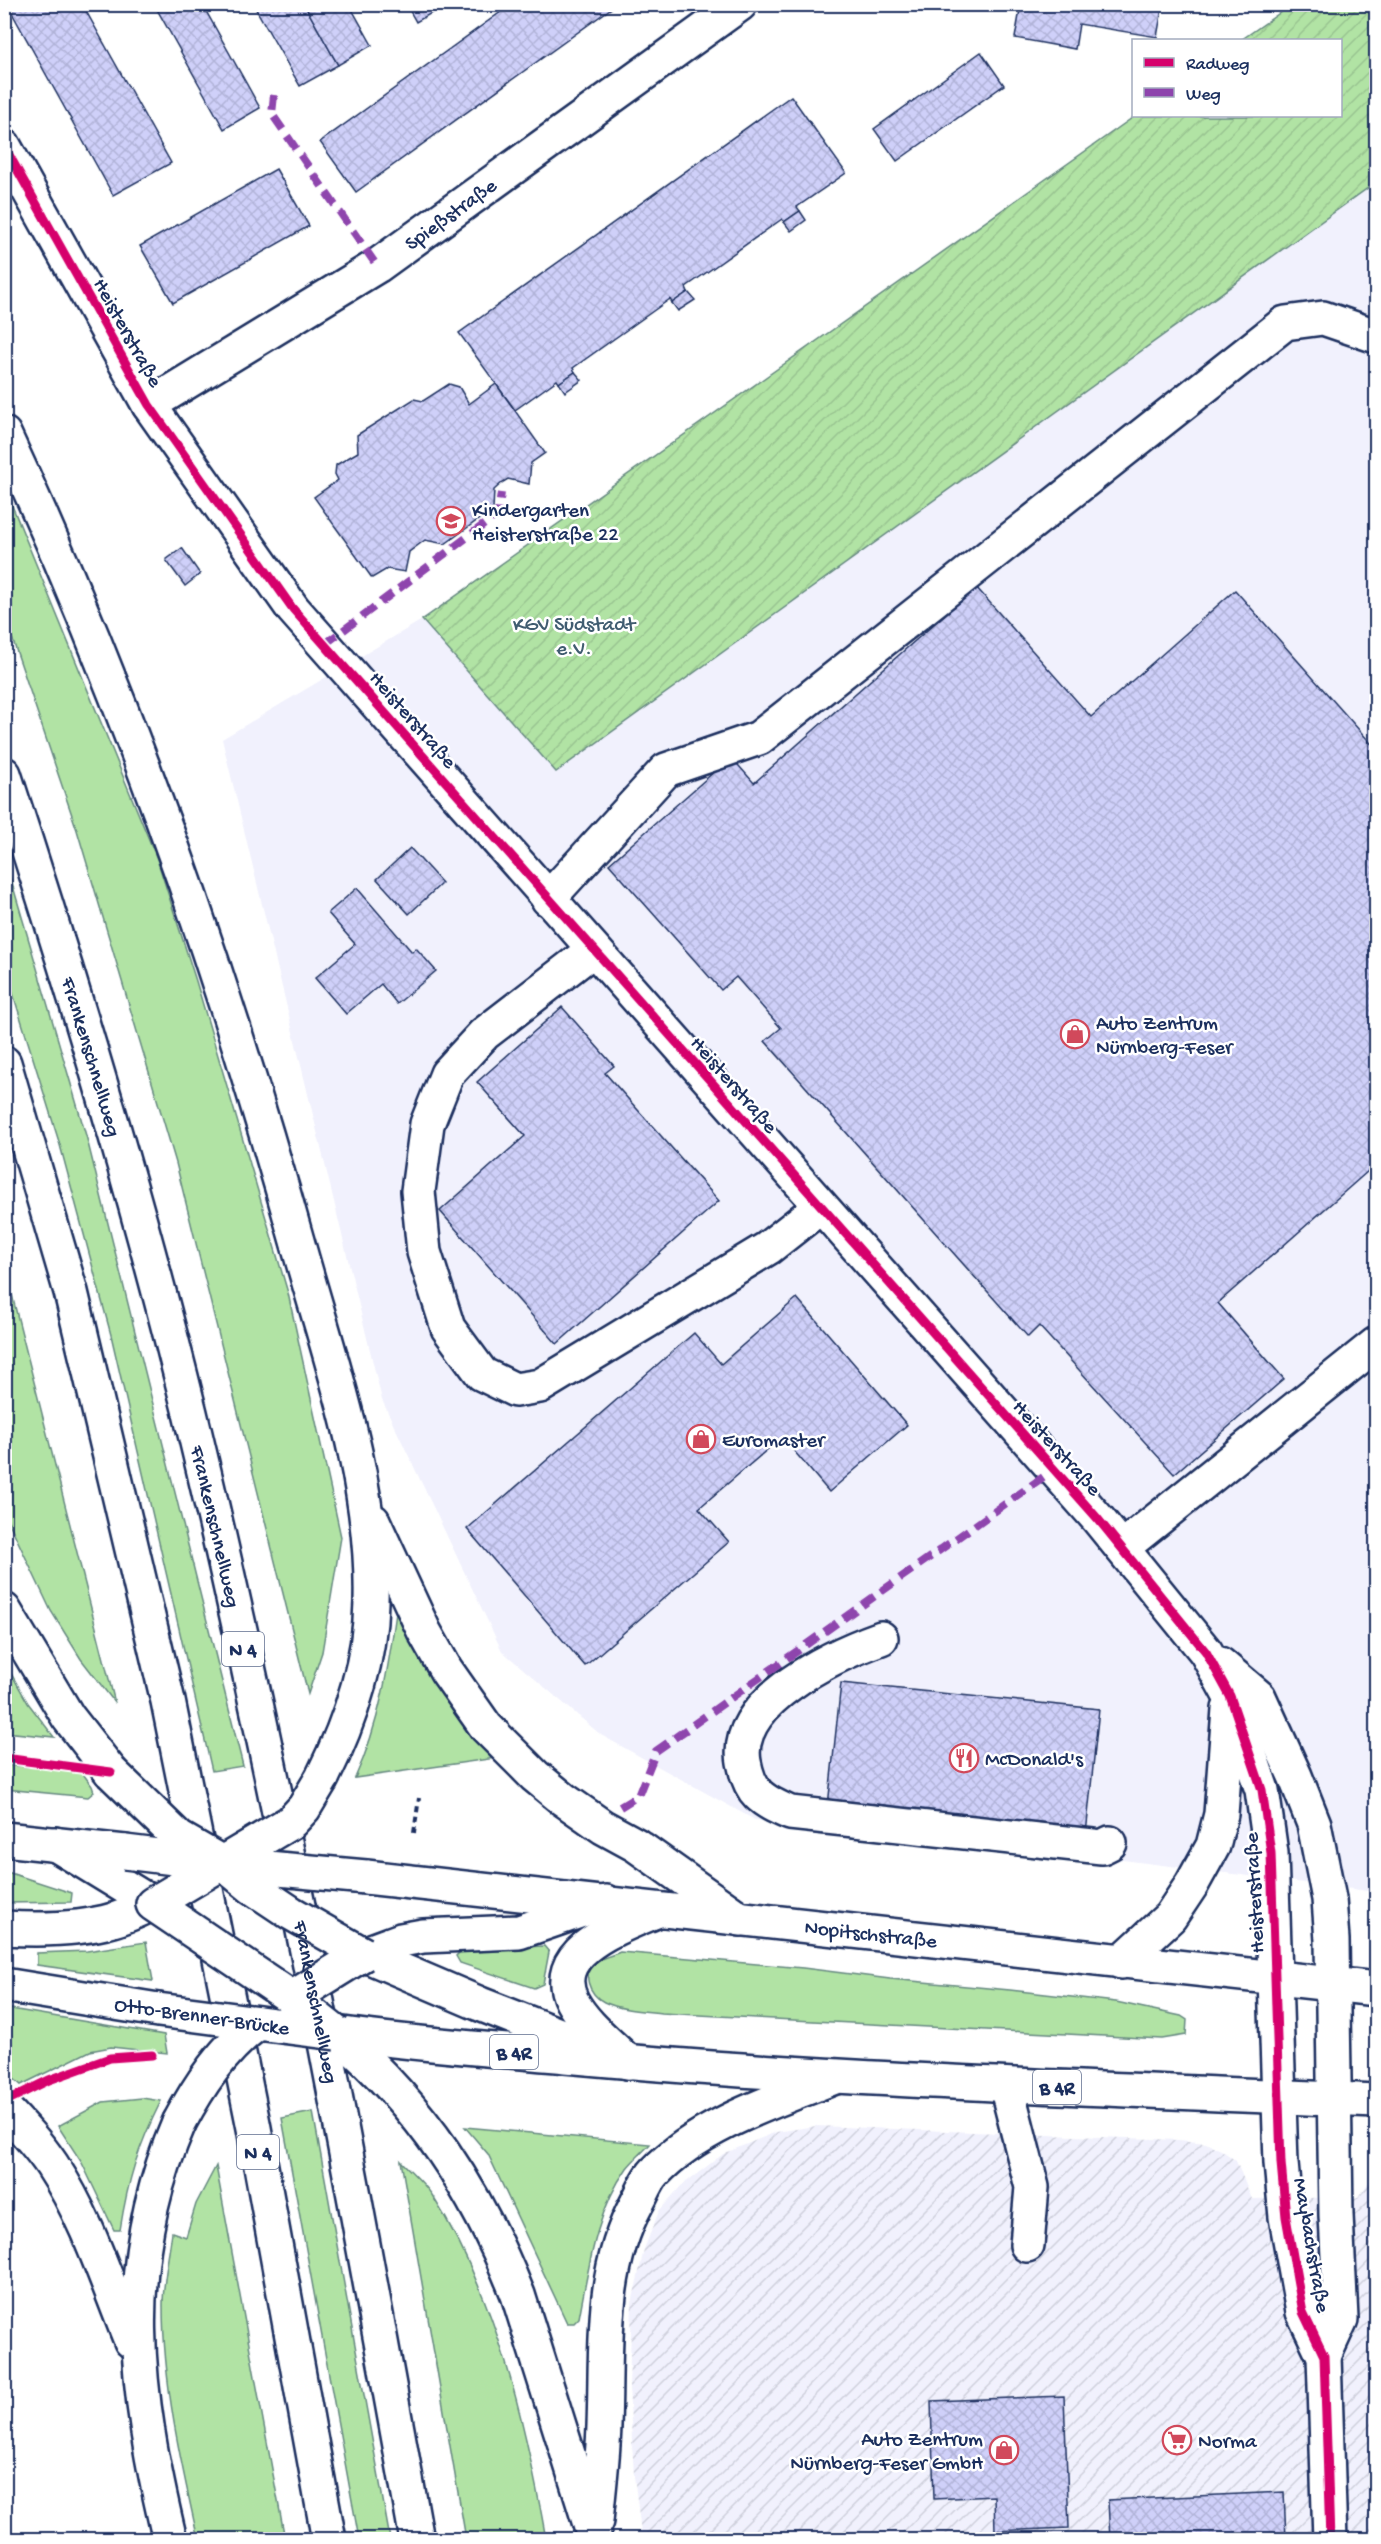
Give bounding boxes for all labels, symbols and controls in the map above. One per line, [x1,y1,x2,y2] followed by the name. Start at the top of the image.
[1132,39,1342,117] legend
[1186,55,1249,76] text: Radweg
[1186,85,1221,106] text: Weg
[401,174,504,258] street label: Spießstraße
[86,275,167,394] street label: Heisterstraße
[472,500,619,549] place label: Kindergarten Heisterstraße 22
[435,505,467,537] school or university icon: Kindergarten Heisterstraße 22
[513,614,638,663] park label: KGV Südstadt e.V.
[362,667,461,776] street label: Heisterstraße
[53,974,125,1140] street label: Frankenschnellweg
[1096,1013,1234,1062] place label: Auto Zentrum Nürnberg-Feser
[1059,1018,1091,1050] shop icon: Auto Zentrum Nürnberg-Feser
[683,1032,782,1141] street label: Heisterstraße
[1006,1396,1106,1504] street label: Heisterstraße
[685,1423,717,1455] shop icon: Euromaster
[722,1430,826,1455] place label: Euromaster
[182,1443,244,1610] street label: Frankenschnellweg
[222,1632,264,1666] road number: N 4
[948,1742,980,1774] restaurant icon: McDonald's
[985,1749,1084,1774] place label: McDonald's
[1241,1831,1272,1954] street label: Heisterstraße
[803,1917,939,1956] street label: Nopitschstraße
[285,1918,342,2086] street label: Frankenschnellweg
[112,1994,292,2043] street label: Otto-Brenner-Brücke
[490,2035,538,2069] road number: B 4R
[1033,2070,1081,2104] road number: B 4R
[237,2135,279,2169] road number: N 4
[1285,2176,1334,2316] street label: Maybachstraße
[1161,2424,1193,2456] supermarket icon: Norma
[790,2429,984,2478] place label: Auto Zentrum Nürnberg-Feser GmbH
[1198,2431,1258,2456] place label: Norma
[988,2434,1020,2466] shop icon: Auto Zentrum Nürnberg-Feser GmbH

